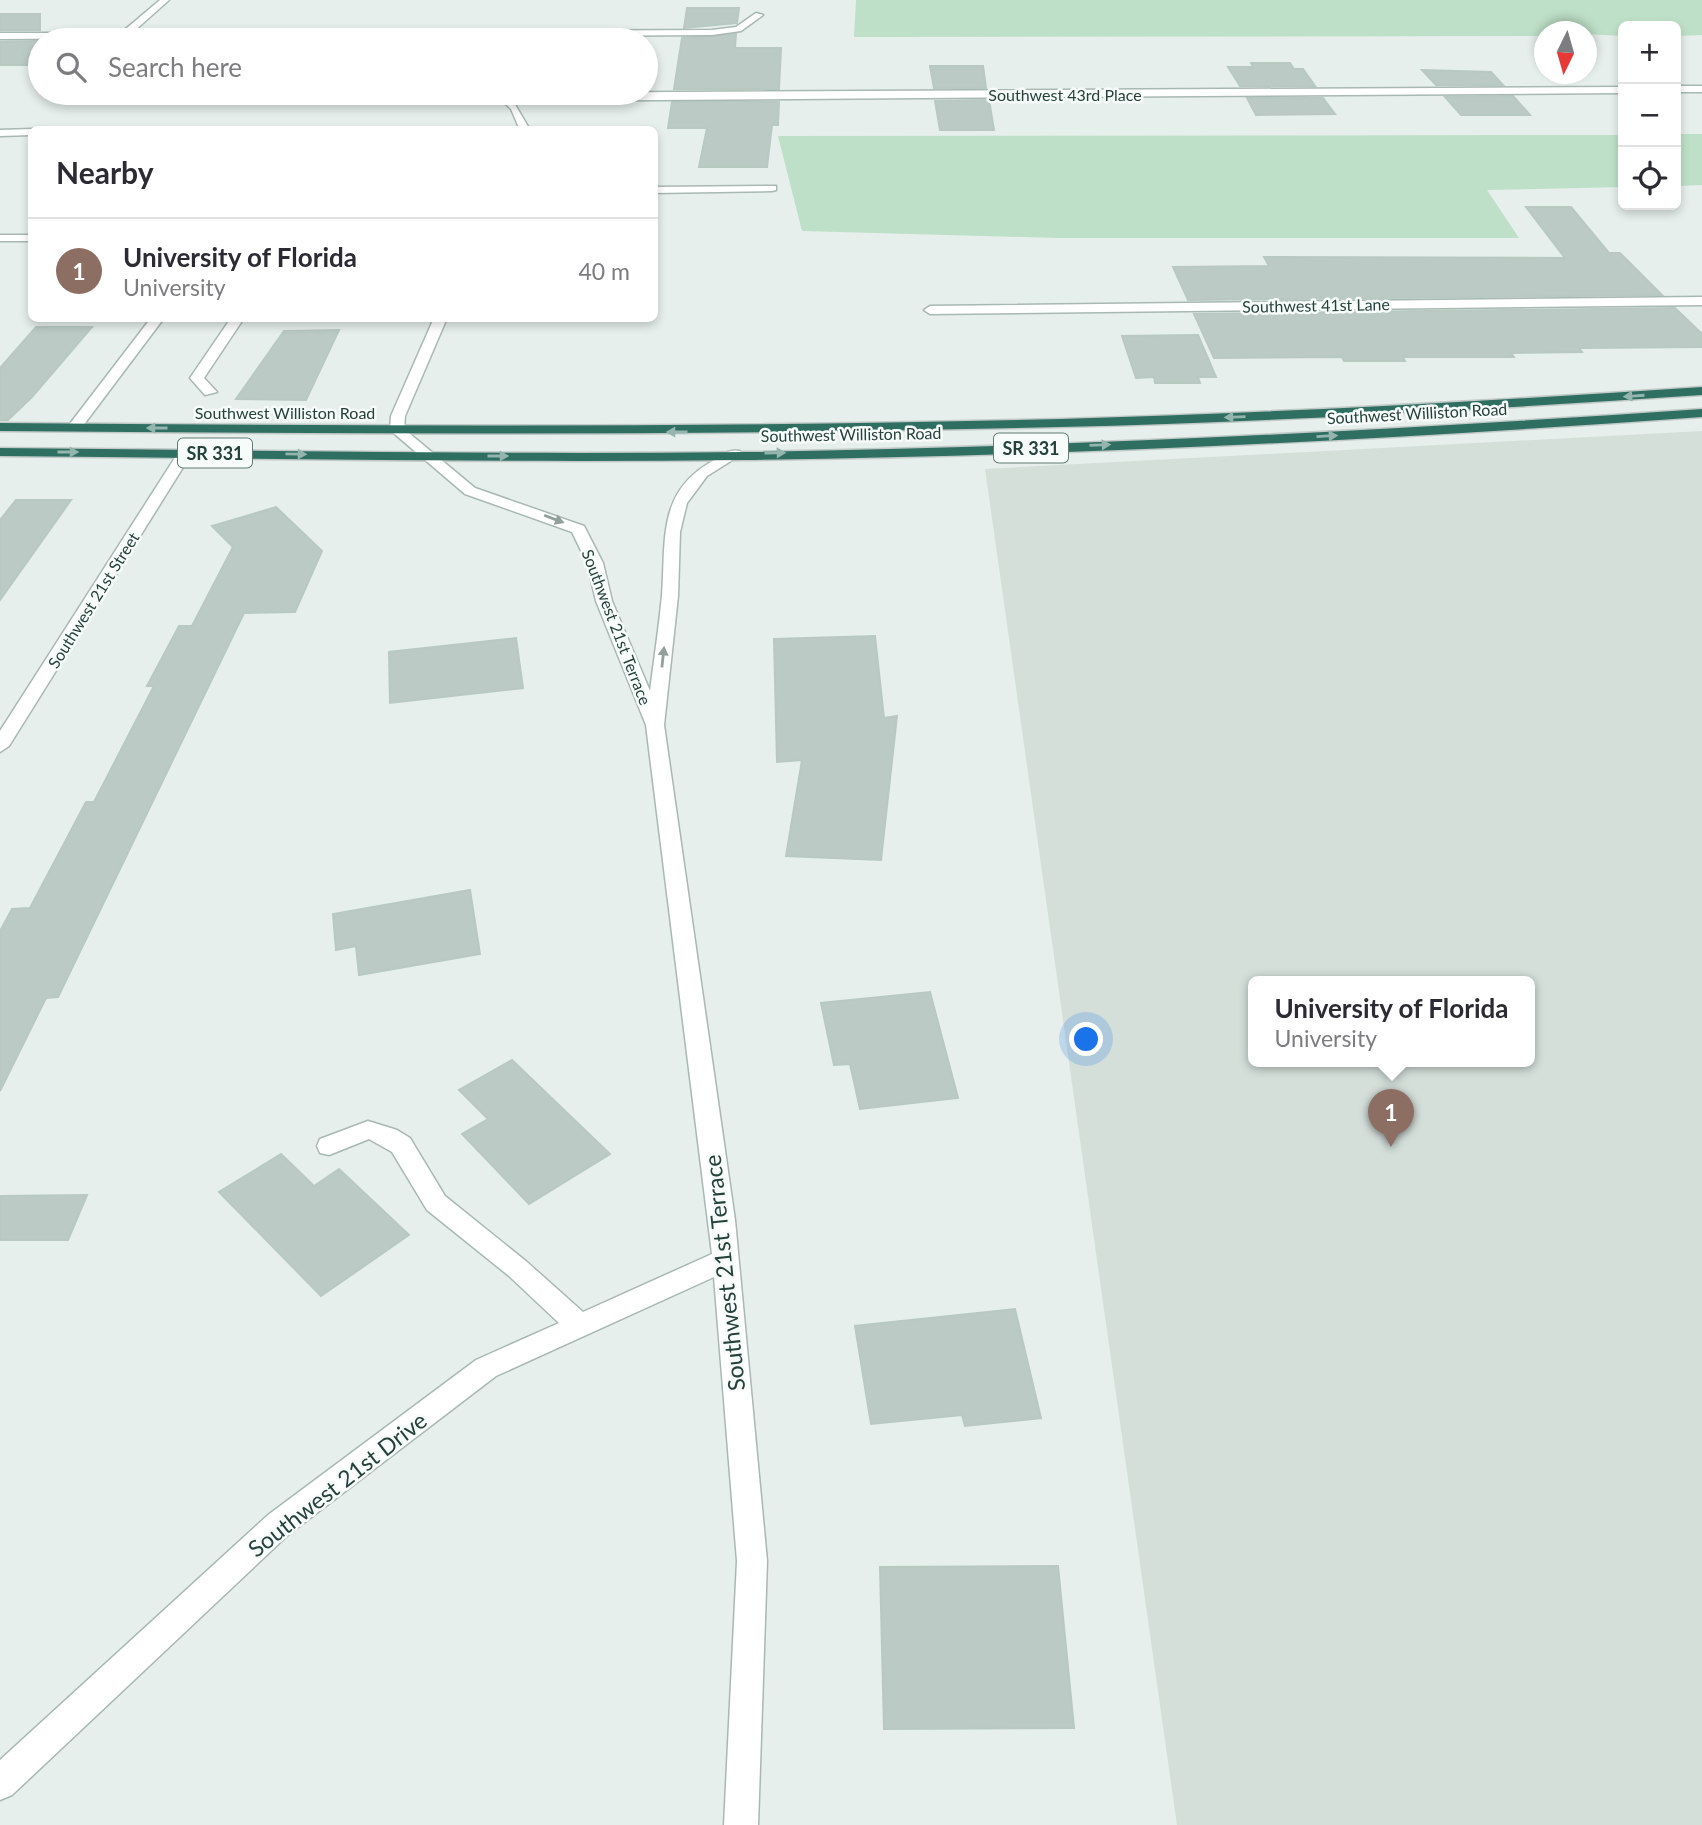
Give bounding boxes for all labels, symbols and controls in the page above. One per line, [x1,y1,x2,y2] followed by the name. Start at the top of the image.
[1534,21,1597,84] north arrow
[1618,21,1681,210] map controls
[1618,21,1681,84] button: +
[28,28,658,105] search box
[52,48,90,86] icon: search
[108,51,242,83] text: Search here
[1618,84,1681,147] button: −
[988,85,1142,104] street label: Southwest 43rd Place
[1618,147,1681,210] button: locate
[56,154,154,190] text: Nearby
[123,241,357,273] text: University of Florida
[72,257,86,285] text: 1
[579,257,630,285] text: 40 m
[123,273,226,301] text: University
[1242,294,1390,316] street label: Southwest 41st Lane
[1623,391,1645,402] one-way arrow
[1326,399,1508,427] street label: Southwest Williston Road
[195,403,375,422] street label: Southwest Williston Road
[1224,412,1246,423] one-way arrow
[146,422,168,434] one-way arrow
[761,423,941,445] street label: Southwest Williston Road
[666,426,688,437] one-way arrow
[1317,430,1339,441] one-way arrow
[994,434,1068,462] road number: SR 331
[178,438,252,467] road number: SR 331
[1089,439,1111,450] one-way arrow
[57,446,79,458] one-way arrow
[285,448,307,460] one-way arrow
[764,448,786,459] one-way arrow
[487,450,509,462] one-way arrow
[544,514,565,525] one-way arrow
[44,528,143,671] street label: Southwest 21st Street
[579,547,655,707] street label: Southwest 21st Terrace
[657,646,668,668] one-way arrow
[1248,976,1535,1067] popup
[1274,992,1509,1024] text: University of Florida
[1069,1022,1103,1056] your location
[1274,1024,1377,1052] text: University
[1368,1089,1414,1147] pin: 1
[698,1154,750,1392] street label: Southwest 21st Terrace
[242,1406,432,1562] street label: Southwest 21st Drive

